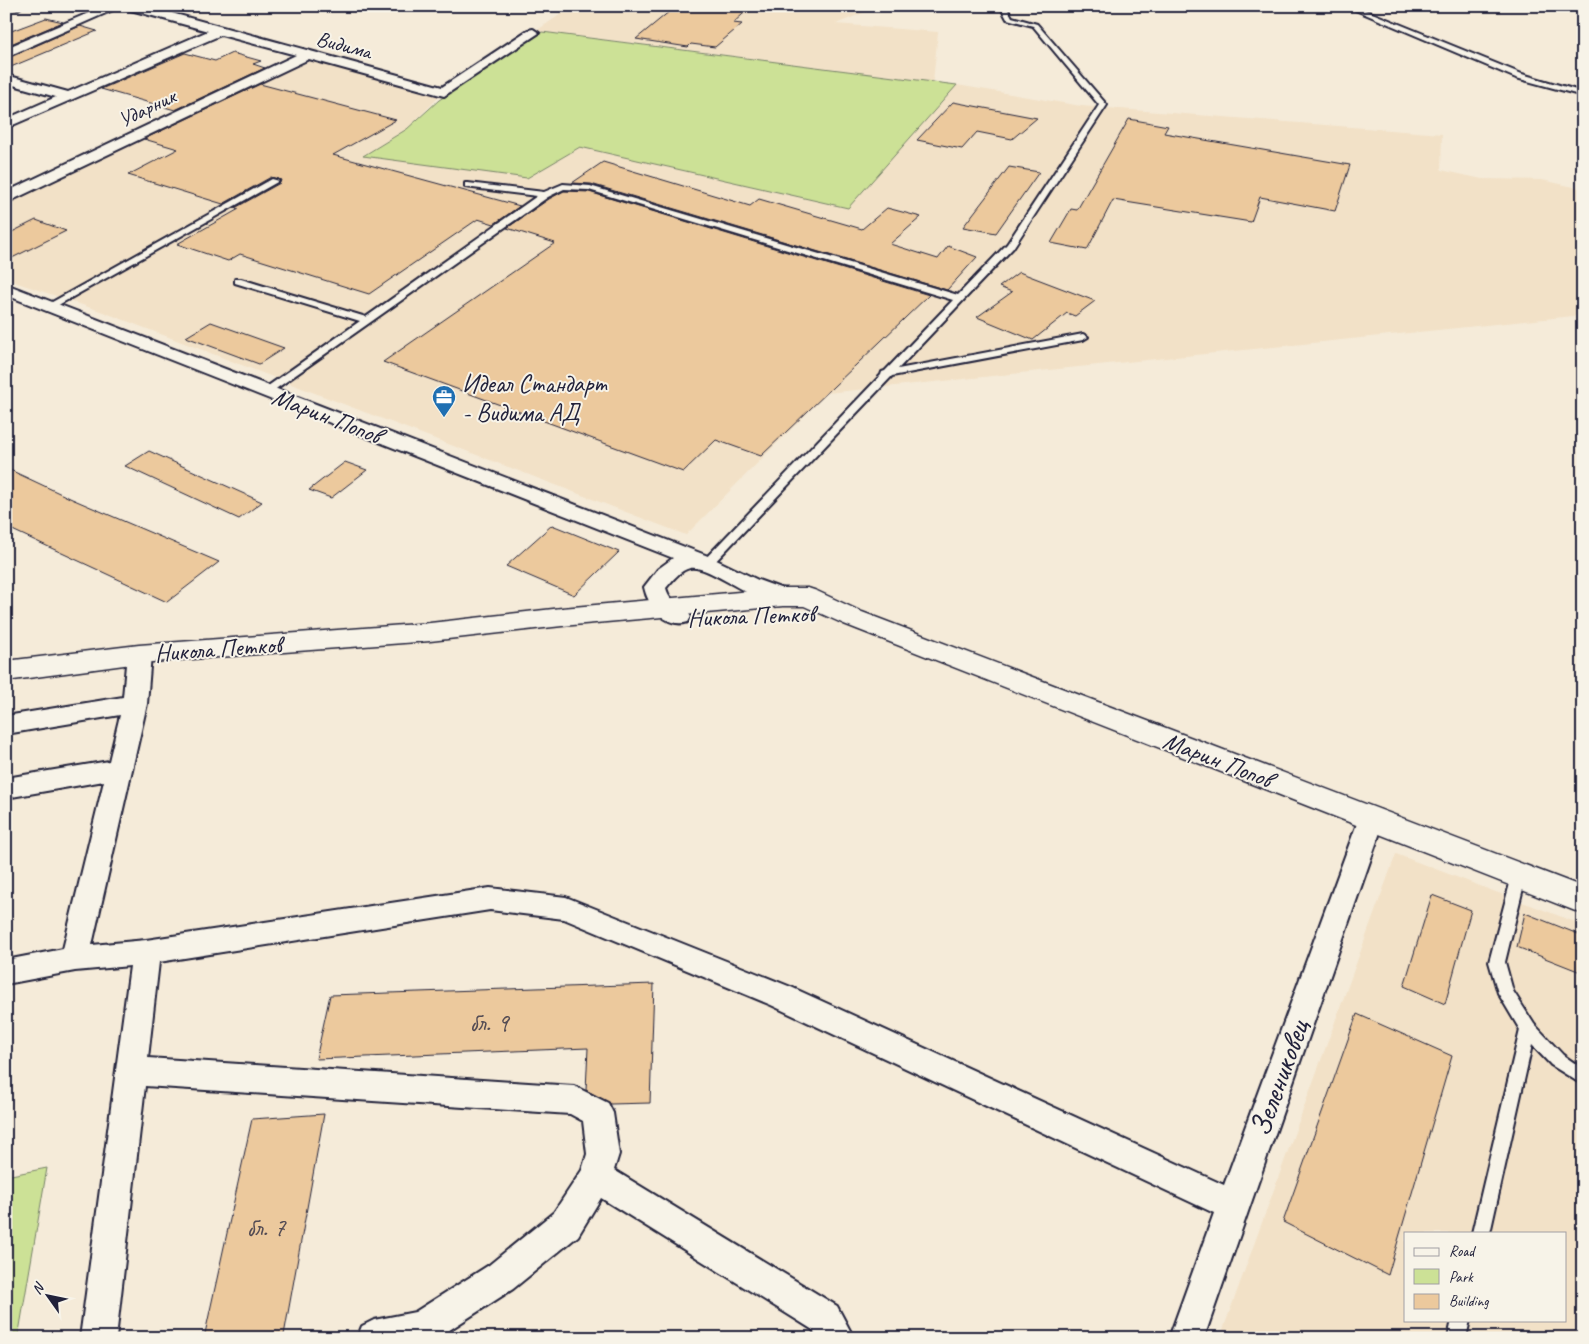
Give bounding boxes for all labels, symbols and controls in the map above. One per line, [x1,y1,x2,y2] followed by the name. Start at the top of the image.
[314,25,377,65] street label: Видима
[114,82,182,133] street label: Ударник
[462,368,608,429] place label: Идеал Стандарт - Видима АД
[268,381,392,454] street label: Марин Попов
[431,384,457,418] office icon: Идеал Стандарт - Видима АД
[687,598,820,634] street label: Никола Петков
[154,628,287,669] street label: Никола Петков
[1159,725,1283,798] street label: Марин Попов
[470,1006,511,1039] house number: бл. 9
[1241,1013,1318,1141] street label: Зелениковец
[247,1211,287,1244] house number: бл. 7
[1404,1232,1566,1322] legend
[1449,1242,1476,1261] text: Road
[1449,1268,1474,1287] text: Park
[22,1272,72,1322] north arrow
[28,1279,48,1297] text: N
[1449,1292,1489,1311] text: Building

